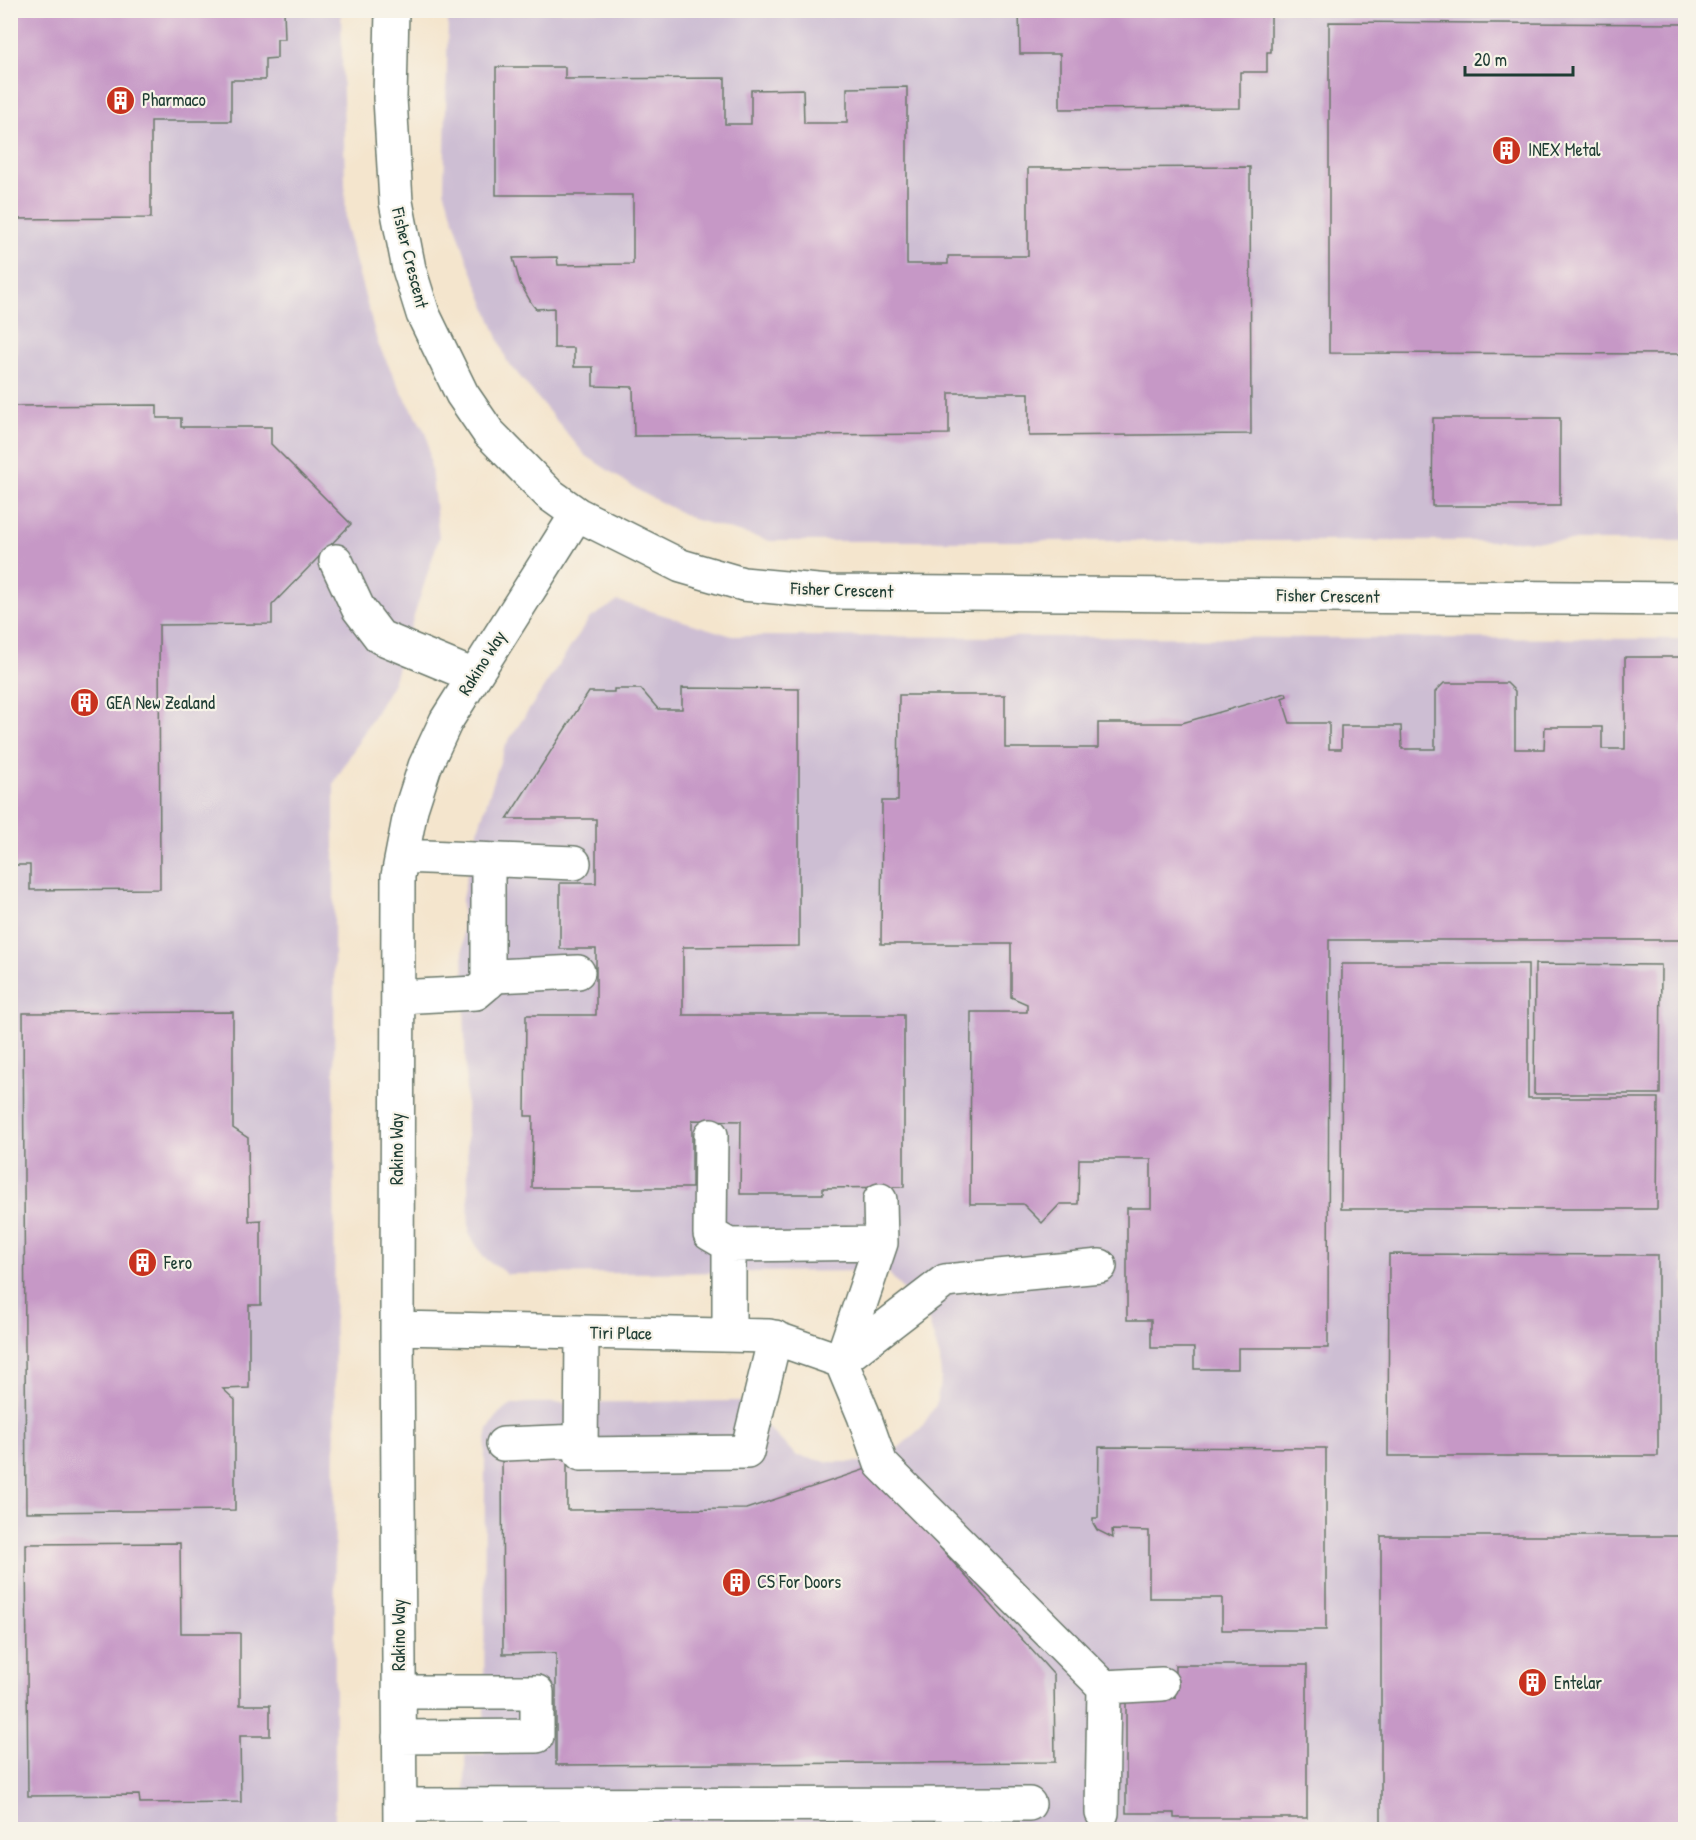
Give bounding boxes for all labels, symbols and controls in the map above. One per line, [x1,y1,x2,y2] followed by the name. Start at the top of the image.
[1465,39,1573,77] scale bar
[1474,47,1507,72] text: 20 m
[105,84,137,116] building icon: Pharmaco
[142,87,206,112] place label: Pharmaco
[1491,134,1523,166] building icon: INEX Metal
[1528,137,1601,162] place label: INEX Metal
[386,204,435,312] street label: Fisher Crescent
[789,575,895,604] street label: Fisher Crescent
[1275,582,1380,609] street label: Fisher Crescent
[452,625,511,700] street label: Rakino Way
[69,687,101,719] building icon: GEA New Zealand
[106,690,215,715] place label: GEA New Zealand
[384,1113,409,1185] street label: Rakino Way
[127,1247,159,1279] building icon: Fero
[163,1250,192,1275] place label: Fero
[590,1319,652,1346] street label: Tiri Place
[720,1566,752,1598] building icon: CS For Doors
[757,1569,841,1594] place label: CS For Doors
[386,1599,411,1671] street label: Rakino Way
[1517,1667,1549,1699] building icon: Entelar
[1554,1670,1602,1695] place label: Entelar

